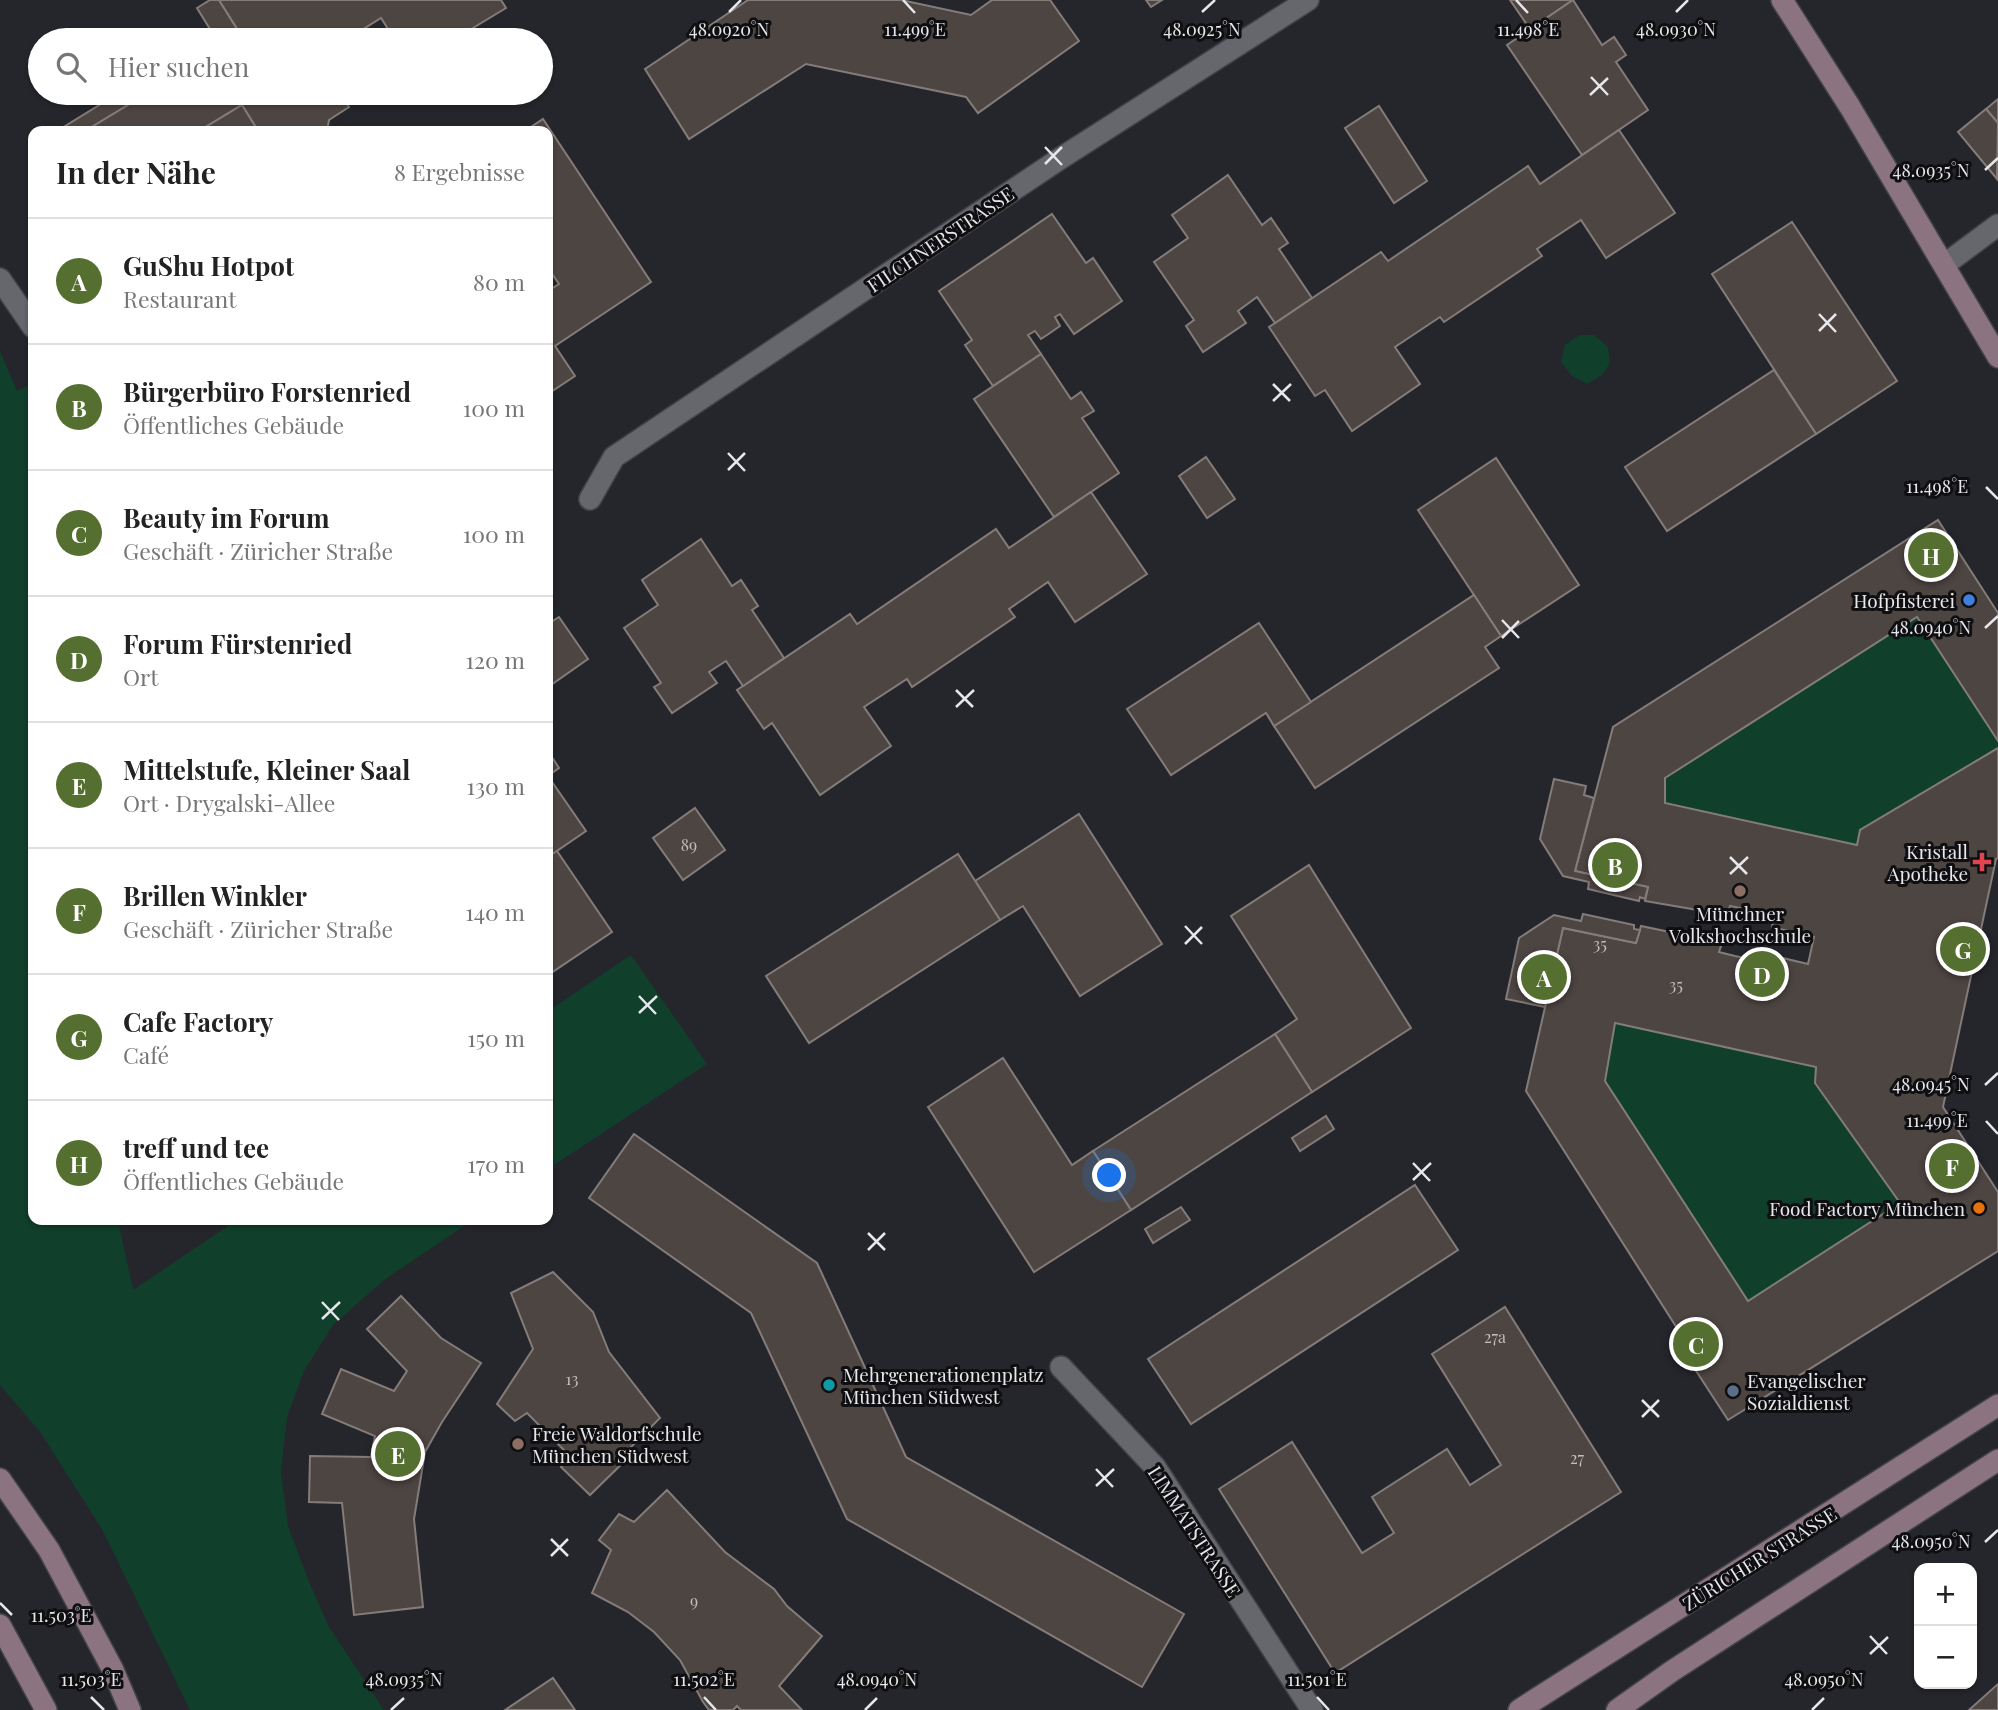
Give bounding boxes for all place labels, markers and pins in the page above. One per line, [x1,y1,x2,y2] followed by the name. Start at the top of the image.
[1908,529,1954,581] pin: H
[1853,587,1955,613] place label: Hofpfisterei
[1961,592,1977,608] marker: Hofpfisterei
[1887,838,1969,886] place label: Kristall Apotheke
[1592,839,1638,891] pin: B
[1974,854,1990,870] marker: Kristall Apotheke
[1732,883,1748,899] marker: Münchner Volkshochschule
[1668,900,1811,948] place label: Münchner Volkshochschule
[1940,923,1986,975] pin: G
[1739,948,1785,1000] pin: D
[1521,951,1567,1003] pin: A
[1929,1140,1975,1192] pin: F
[1769,1195,1966,1221] place label: Food Factory München
[1971,1200,1987,1216] marker: Food Factory München
[1673,1318,1719,1370] pin: C
[843,1361,1044,1409] place label: Mehrgenerationenplatz München Südwest
[1747,1367,1866,1415] place label: Evangelischer Sozialdienst
[821,1377,837,1393] marker: Mehrgenerationenplatz München Südwest
[1725,1383,1741,1399] marker: Evangelischer Sozialdienst
[532,1420,702,1468] place label: Freie Waldorfschule München Südwest
[375,1428,421,1480] pin: E
[510,1436,526,1452] marker: Freie Waldorfschule München Südwest

